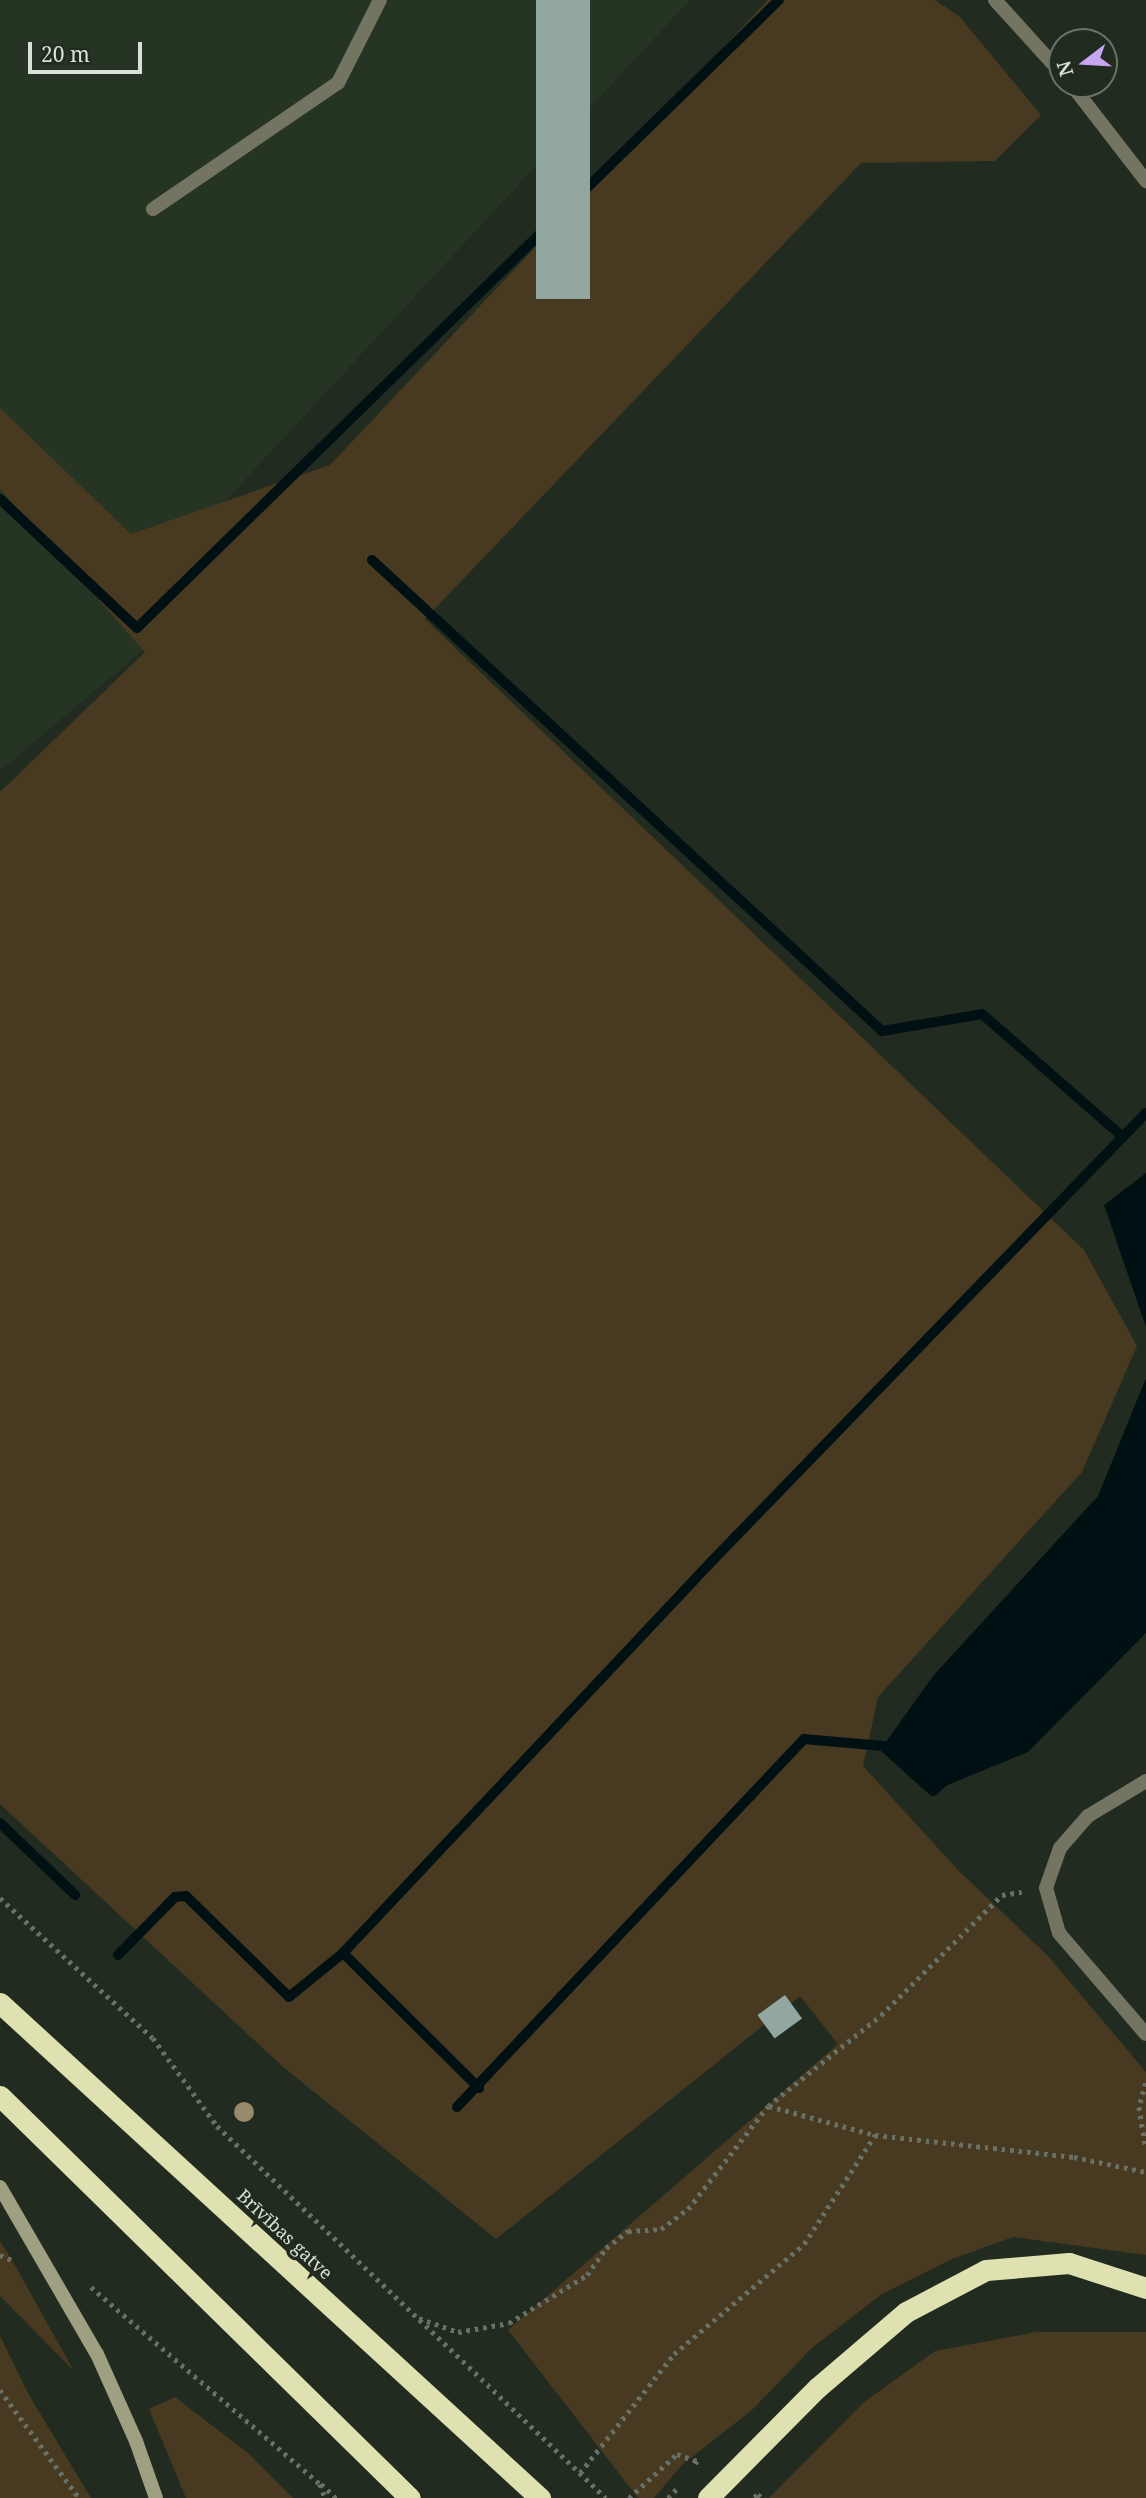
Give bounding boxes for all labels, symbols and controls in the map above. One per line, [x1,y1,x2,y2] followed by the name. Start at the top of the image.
[32,28,145,72] scale bar
[1048,28,1118,98] north arrow
[41,40,90,68] text: 20 m
[1050,58,1079,80] text: N
[233,2184,337,2284] street label: Brīvības gatve

